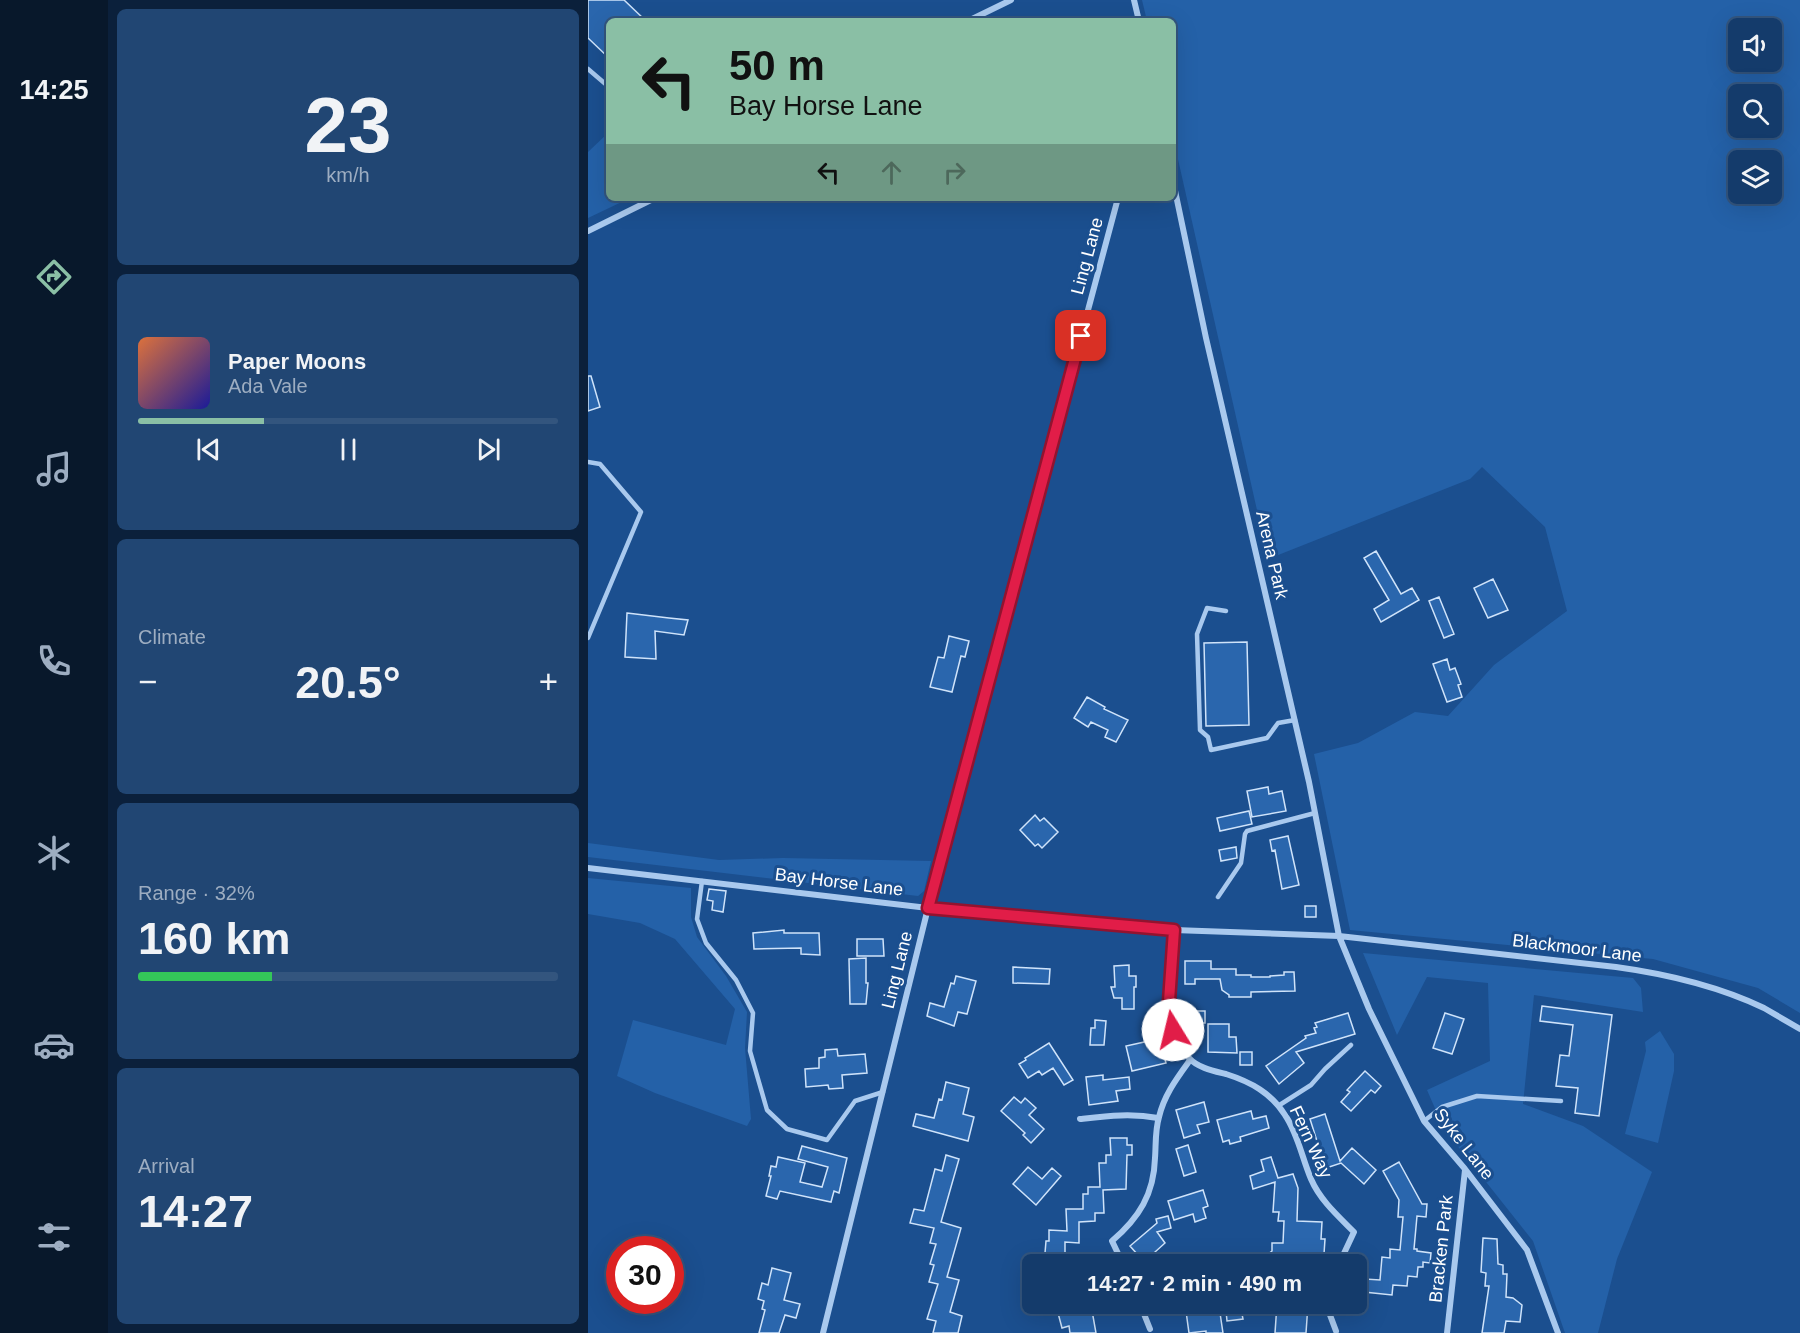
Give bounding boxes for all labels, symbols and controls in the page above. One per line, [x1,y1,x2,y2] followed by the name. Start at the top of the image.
[1728,18,1782,204] map controls
[1728,18,1782,72] button: sound
[630,42,708,120] icon: left
[729,42,825,89] text: 50 m
[19,75,89,105] text: 14:25
[305,81,391,169] text: 23
[1728,84,1782,138] button: search
[729,91,923,121] text: Bay Horse Lane
[1728,150,1782,204] button: layers
[812,156,845,189] icon: left
[875,156,908,189] icon: ahead
[938,156,971,189] icon: right
[326,164,370,186] text: km/h
[1067,215,1107,297] street label: Ling Lane
[33,256,75,298] icon: directions
[1055,310,1106,361] pin
[1064,319,1097,352] icon: arrive
[228,349,366,374] text: Paper Moons
[228,375,308,397] text: Ada Vale
[192,433,225,466] icon: previous
[332,433,365,466] icon: pause
[472,433,505,466] icon: next
[33,448,75,490] icon: music
[1252,509,1292,602] street label: Arena Park
[138,626,206,648] text: Climate
[33,640,75,682] icon: phone
[295,657,401,708] text: 20.5°
[138,663,157,700] text: −
[539,663,558,700] text: +
[33,832,75,874] icon: climate
[774,864,904,900] street label: Bay Horse Lane
[138,882,255,904] text: Range · 32%
[138,913,291,964] text: 160 km
[878,929,916,1011] street label: Ling Lane
[1511,930,1643,966] street label: Blackmoor Lane
[1141,998,1205,1062] position arrow
[33,1024,75,1066] icon: car
[1286,1103,1336,1181] street label: Fern Way
[1430,1104,1498,1184] street label: Syke Lane
[138,1155,195,1177] text: Arrival
[138,1186,253,1237] text: 14:27
[1425,1193,1457,1304] street label: Bracken Park
[33,1216,75,1258] icon: filters
[606,1236,684,1314] speed limit sign: 30
[1087,1271,1302,1296] text: 14:27 · 2 min · 490 m

